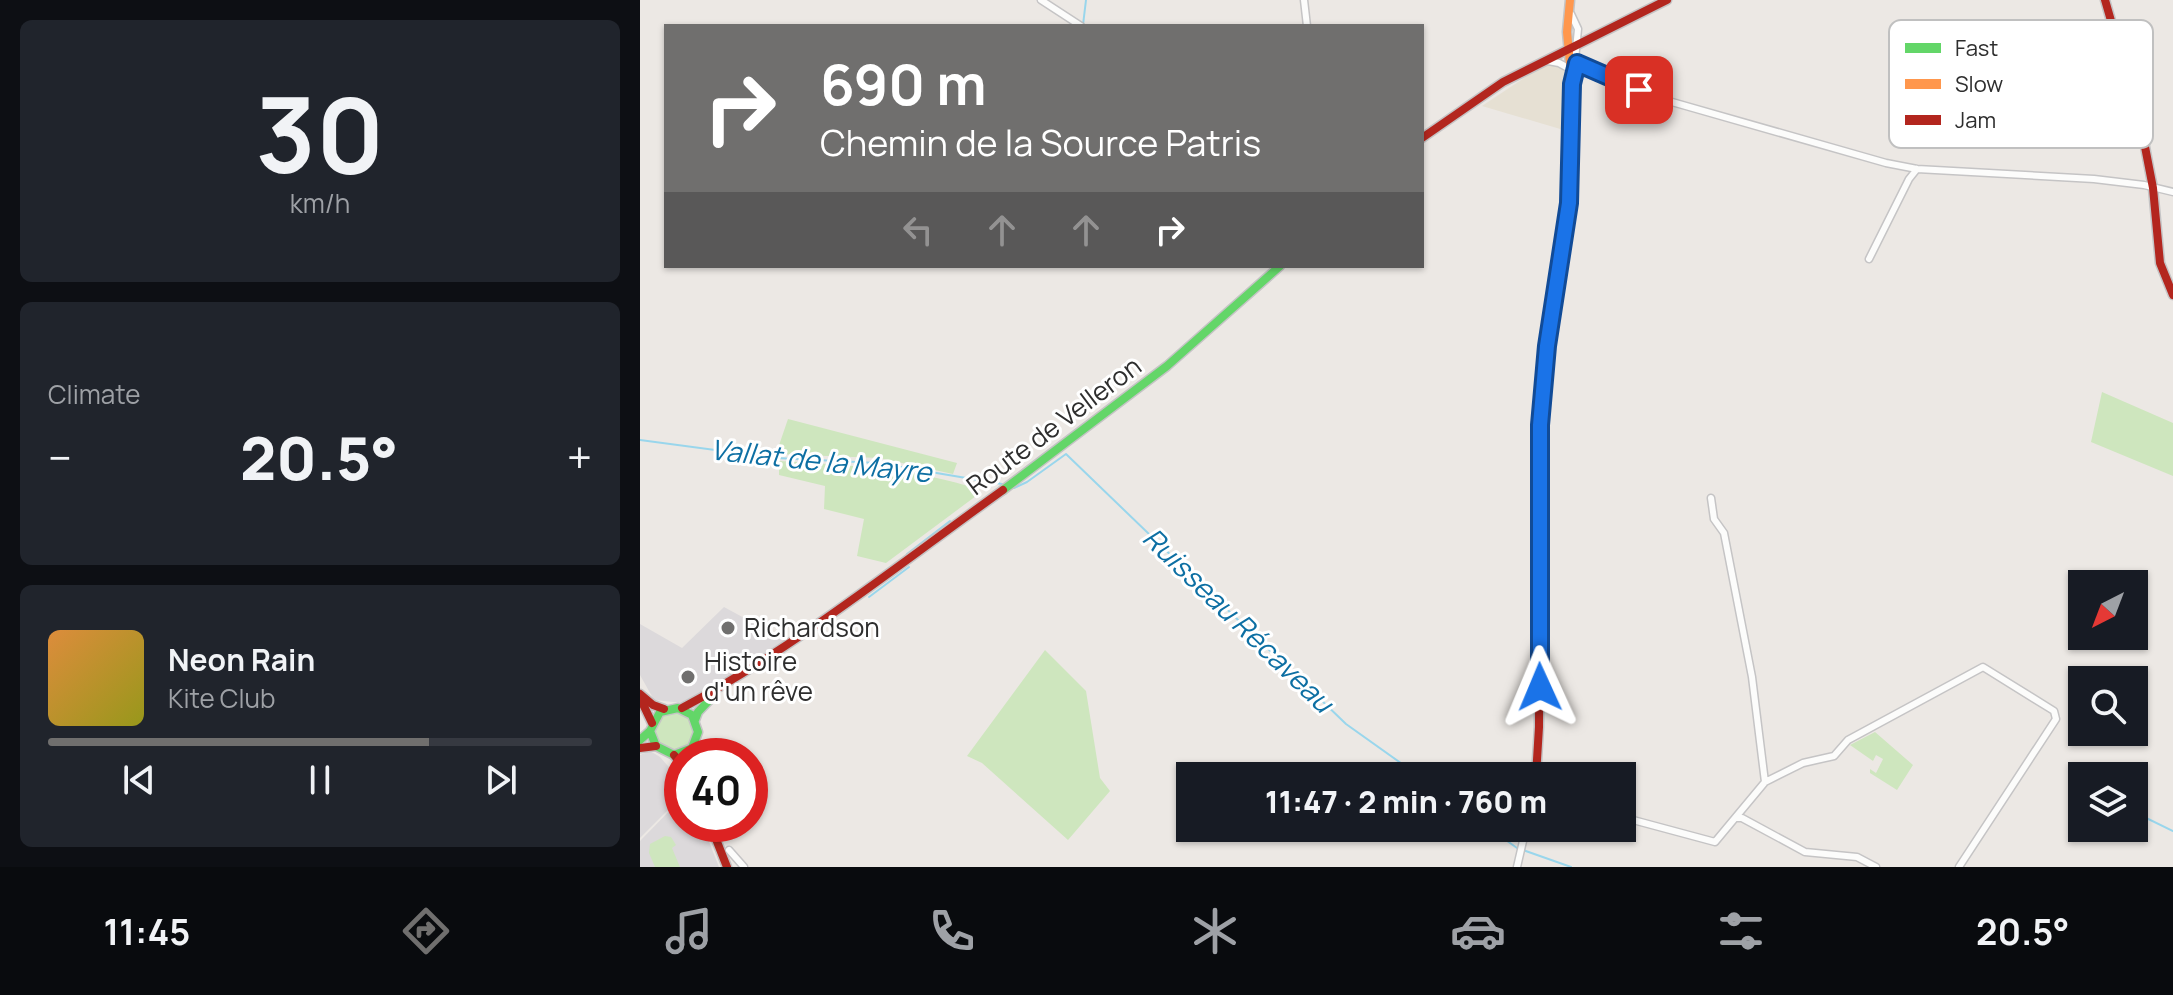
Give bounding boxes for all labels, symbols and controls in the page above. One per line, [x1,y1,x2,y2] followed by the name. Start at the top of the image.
[1889,20,2153,148] legend
[1955,33,1998,63] text: Fast
[820,45,987,122] text: 690 m
[688,56,792,160] icon: right
[1605,56,1673,124] pin
[256,62,384,204] text: 30
[1617,68,1661,112] icon: arrive
[1955,69,2003,99] text: Slow
[1955,105,1996,135] text: Jam
[820,118,1261,167] text: Chemin de la Source Patris
[290,185,350,221] text: km/h
[896,208,940,252] icon: left
[980,208,1024,252] icon: ahead
[1064,208,1108,252] icon: ahead
[1148,208,1192,252] icon: right
[959,348,1148,503] street label: Route de Velleron
[48,376,140,412] text: Climate
[240,416,398,498] text: 20.5°
[48,427,72,487] text: −
[567,427,592,487] text: +
[709,430,935,491] water label: Vallat de la Mayre
[1135,519,1344,722] water label: Ruisseau Récaveau
[2068,570,2148,650] north arrow
[2068,570,2148,842] map controls
[744,609,880,645] place label: Richardson
[719,619,737,637] marker: Richardson
[168,639,315,680] text: Neon Rain
[704,643,813,709] place label: Histoire d'un rêve
[1498,645,1582,729] position arrow
[2068,666,2148,746] button: search
[679,668,697,686] marker: Histoire d'un rêve
[168,680,275,716] text: Kite Club
[664,738,768,842] speed limit sign: 40
[117,758,161,802] icon: previous
[298,758,342,802] icon: pause
[479,758,523,802] icon: next
[2068,762,2148,842] button: layers
[1265,781,1547,822] text: 11:47 · 2 min · 760 m
[398,903,454,959] icon: directions
[661,903,717,959] icon: music
[924,903,980,959] icon: phone
[1187,903,1243,959] icon: climate
[1450,903,1506,959] icon: car
[1713,903,1769,959] icon: filters
[104,907,190,956] text: 11:45
[1976,907,2069,956] text: 20.5°

